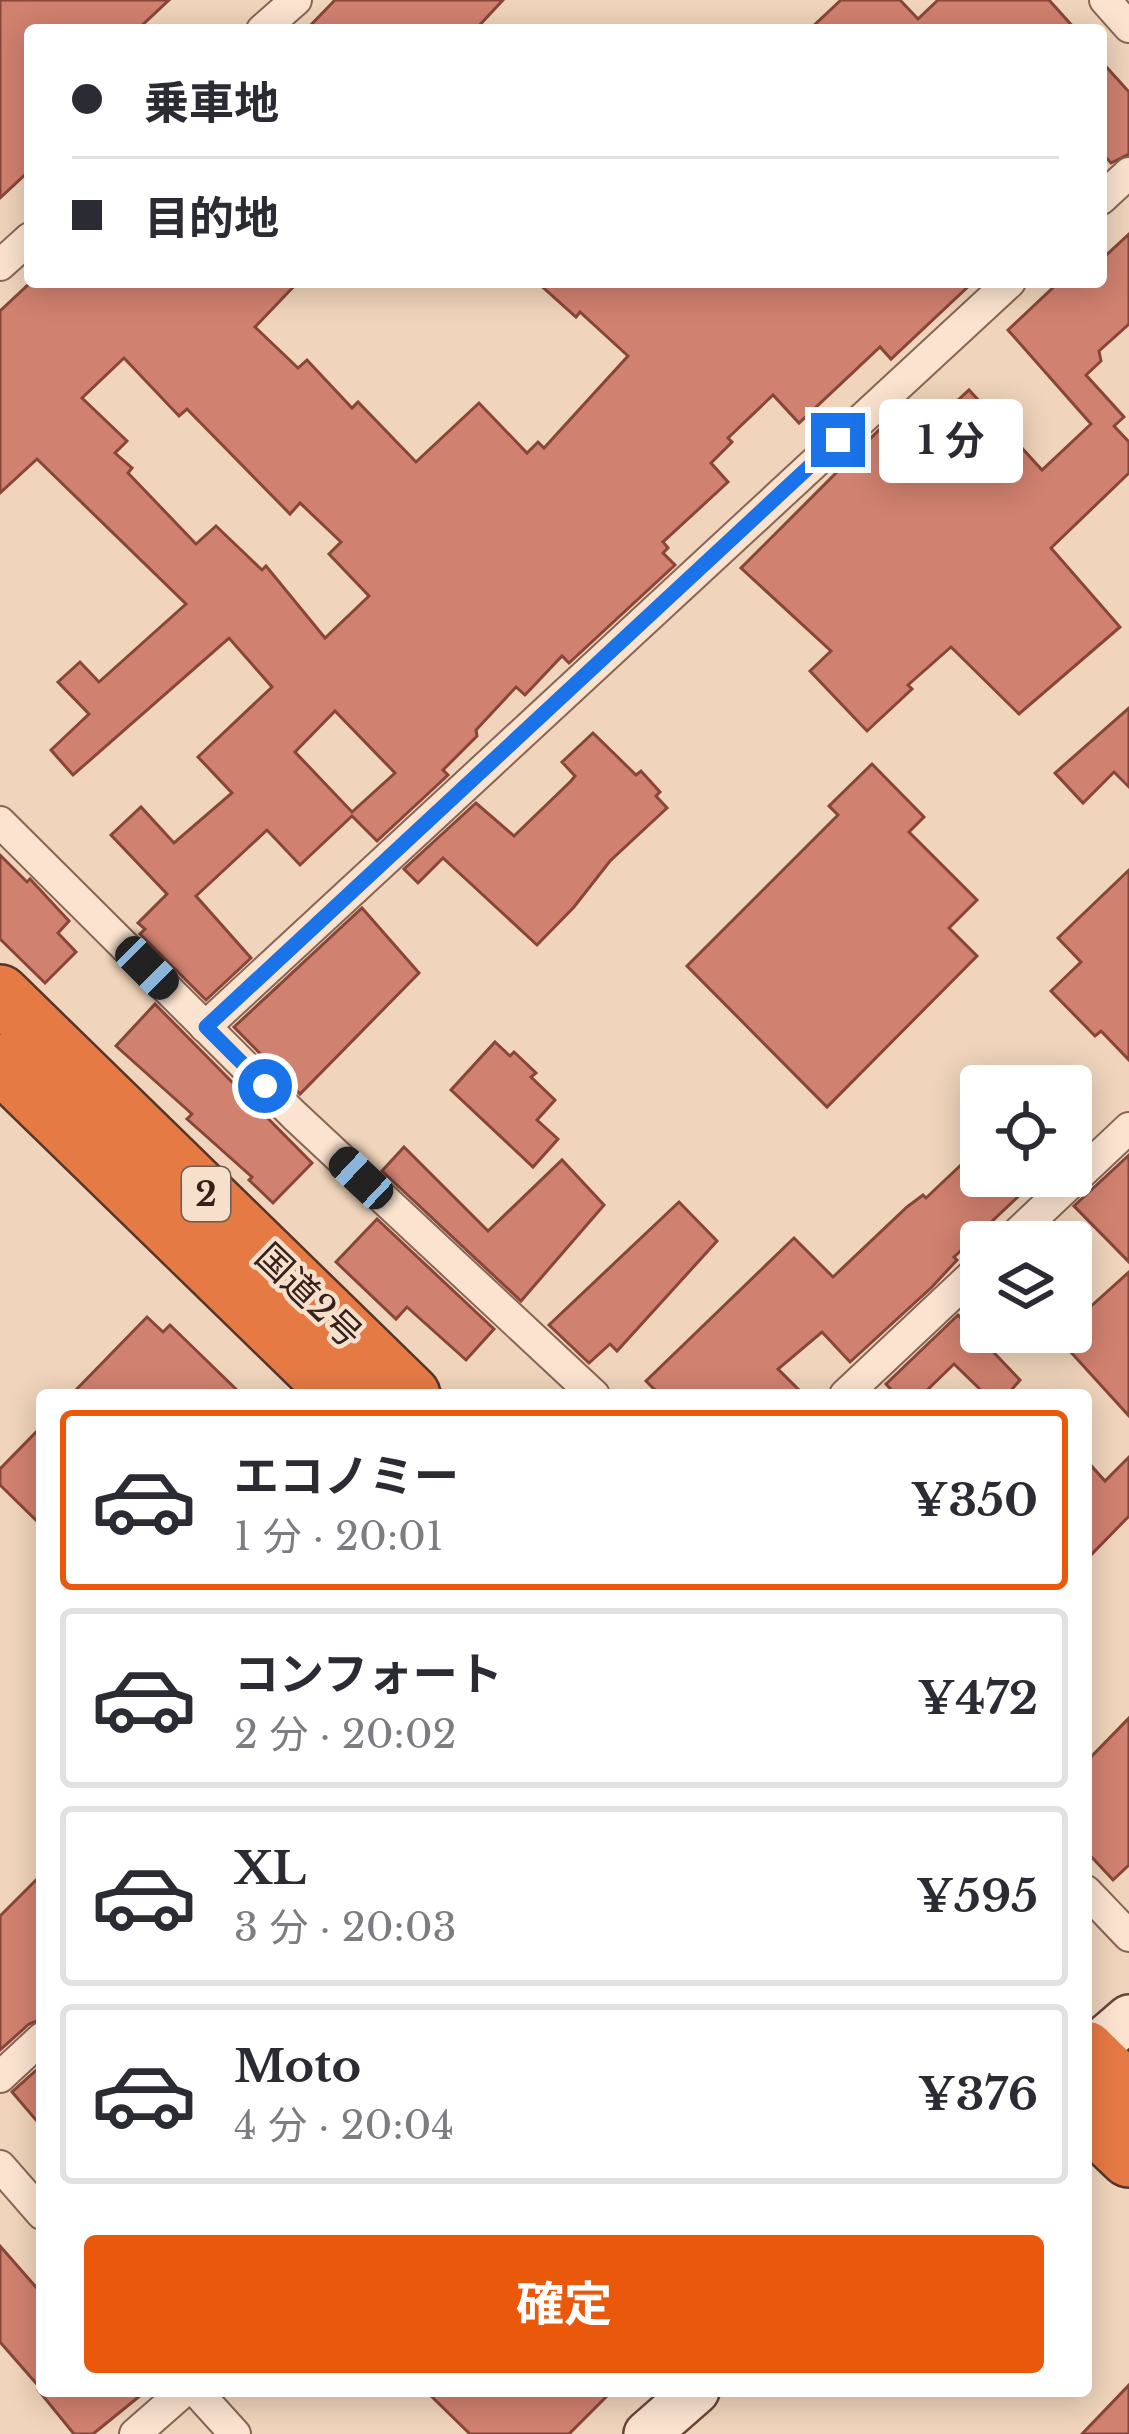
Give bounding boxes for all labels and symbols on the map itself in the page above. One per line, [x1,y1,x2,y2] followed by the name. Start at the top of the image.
[880,398,1024,482] callout: 1 分
[811,413,865,467] route end
[109,930,185,1006] car
[238,1059,292,1113] route start
[322,1140,400,1216] car
[182,1167,230,1221] road number: 2
[246,1234,371,1357] street label: 国道2号

